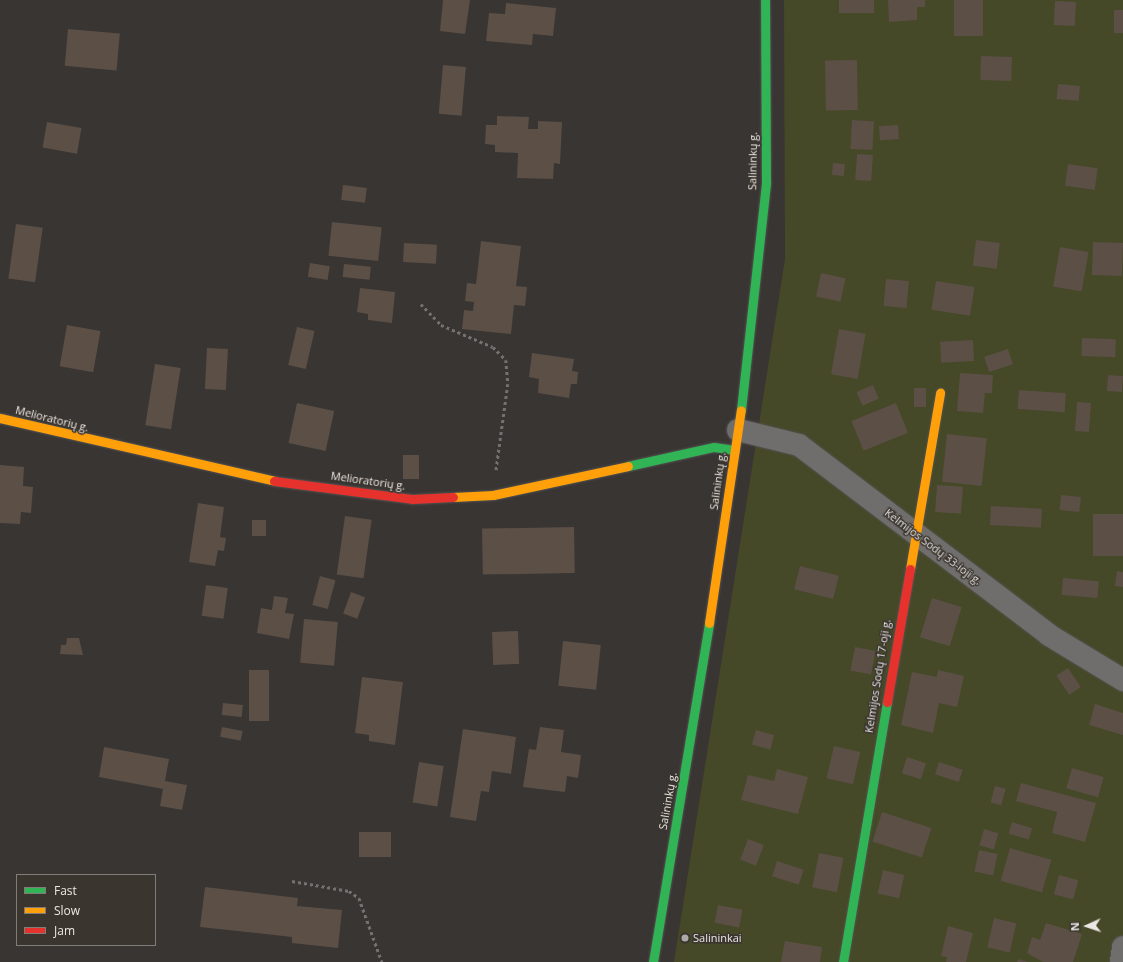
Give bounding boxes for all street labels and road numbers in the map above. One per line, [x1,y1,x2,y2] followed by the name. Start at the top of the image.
[746,132,760,190] street label: Salininkų g.
[14,404,90,434] street label: Melioratorių g.
[707,451,729,511] street label: Salininkų g.
[330,469,406,493] street label: Melioratorių g.
[882,506,984,588] street label: Kelmijos Sodų 33-ioji g.
[862,618,894,734] street label: Kelmijos Sodų 17-oji g.
[656,771,680,831] street label: Salininkų g.

